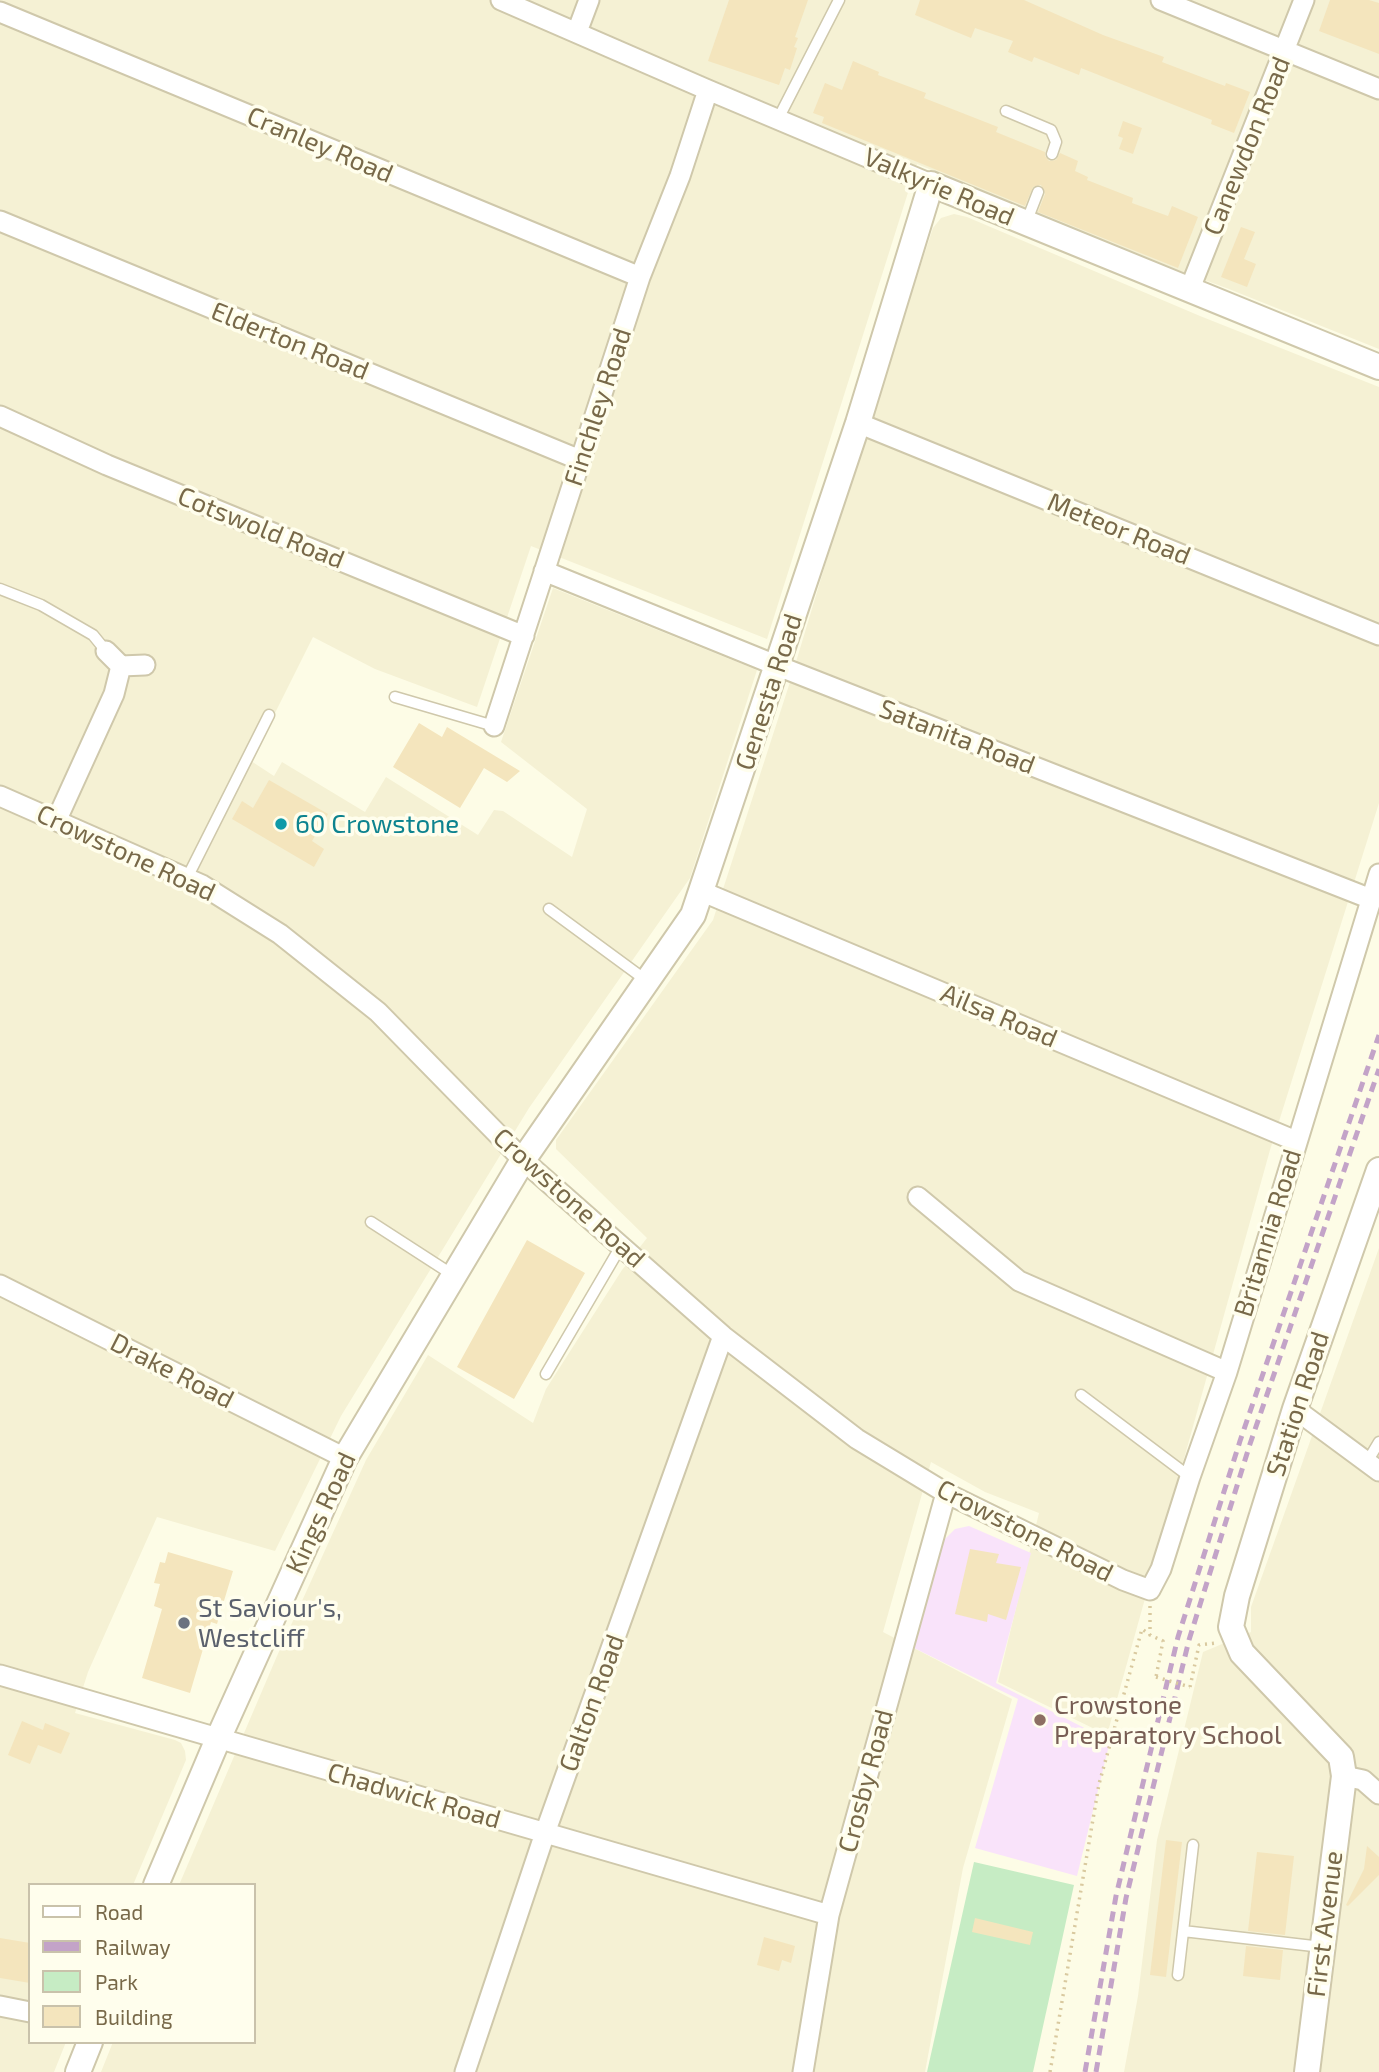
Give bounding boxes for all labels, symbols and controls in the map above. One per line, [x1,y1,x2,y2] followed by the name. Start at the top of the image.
[1197,52,1297,240] street label: Canewdon Road
[242,100,398,190] street label: Cranley Road
[859,141,1019,233] street label: Valkyrie Road
[207,295,373,387] street label: Elderton Road
[558,324,638,490] street label: Finchley Road
[173,480,349,576] street label: Cotswold Road
[1043,486,1195,572] street label: Meteor Road
[729,610,809,774] street label: Genesta Road
[875,693,1039,781] street label: Satanita Road
[32,798,220,908] street label: Crowstone Road
[295,808,459,840] place label: 60 Crowstone
[273,816,289,832] marker: 60 Crowstone
[936,978,1062,1054] street label: Ailsa Road
[487,1122,651,1274] street label: Crowstone Road
[1228,1145,1308,1321] street label: Britannia Road
[105,1327,239,1415] street label: Drake Road
[1260,1328,1336,1480] street label: Station Road
[279,1447,363,1579] street label: Kings Road
[932,1473,1118,1589] street label: Crowstone Road
[198,1592,342,1654] place label: St Saviour's, Westcliff
[176,1615,192,1631] marker: St Saviour's, Westcliff
[553,1630,631,1776] street label: Galton Road
[1054,1689,1282,1750] place label: Crowstone Preparatory School
[832,1706,900,1856] street label: Crosby Road
[1032,1712,1048,1728] marker: Crowstone Preparatory School
[324,1756,504,1836] street label: Chadwick Road
[1301,1849,1349,1999] street label: First Avenue
[28,1883,256,2044] legend
[95,1899,143,1924] text: Road
[95,1934,171,1959] text: Railway
[95,1969,138,1994] text: Park
[95,2004,173,2029] text: Building

